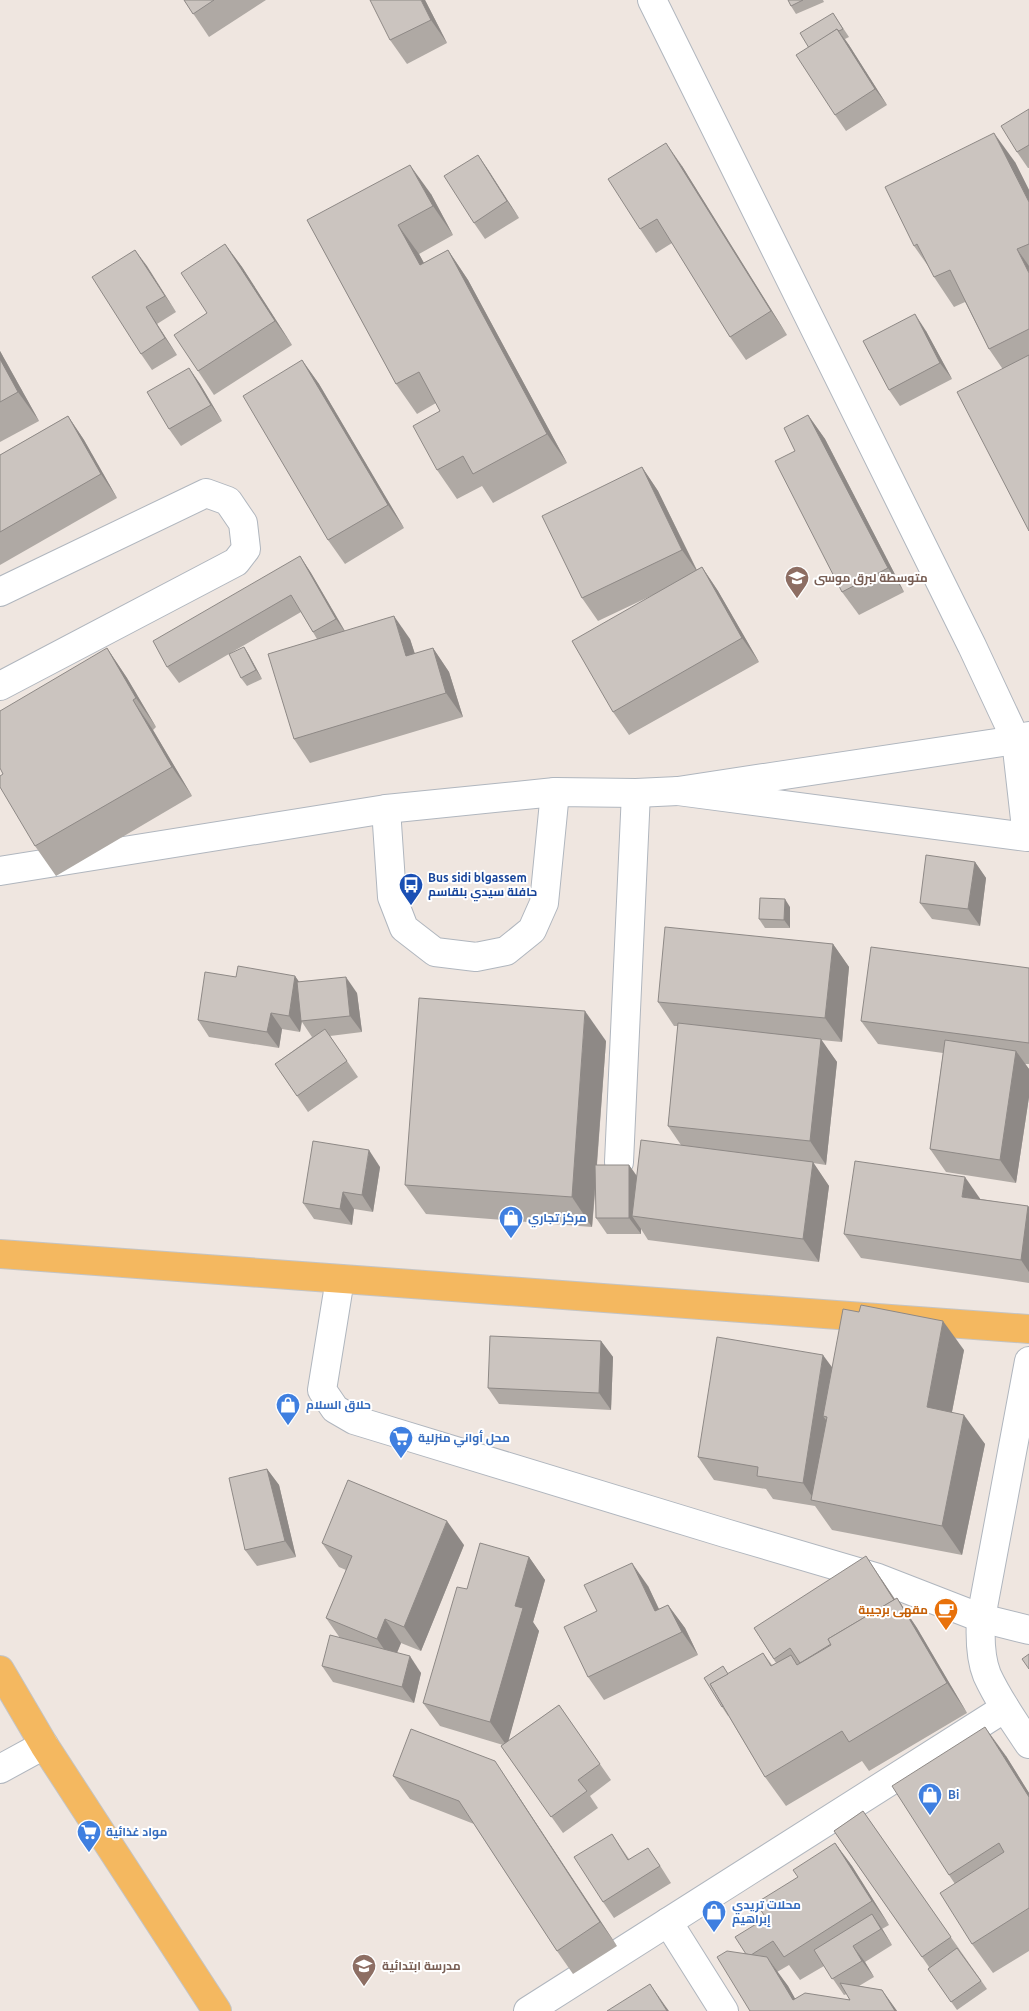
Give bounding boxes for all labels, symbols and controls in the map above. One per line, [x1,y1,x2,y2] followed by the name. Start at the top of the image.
[784,565,810,599] school or university icon: متوسطة لبرق موسى
[814,571,928,586] place label: متوسطة لبرق موسى
[428,871,537,902] place label: Bus sidi blgassem حافلة سيدي بلقاسم
[398,872,424,906] bus stop icon: Bus sidi blgassem حافلة سيدي بلقاسم
[498,1205,524,1239] shop icon: مركز تجاري
[528,1211,587,1228] place label: مركز تجاري
[275,1392,301,1426] shop icon: حلاق السلام
[306,1398,371,1413] place label: حلاق السلام
[388,1425,414,1459] supermarket icon: محل أواني منزلية
[418,1430,510,1448] place label: محل أواني منزلية
[933,1597,959,1631] cafe icon: مقهى برجيبة
[858,1603,928,1618] place label: مقهى برجيبة
[917,1782,943,1816] shop icon: Bi
[948,1788,959,1801] place label: Bi
[76,1819,102,1853] supermarket icon: مواد غذائية
[106,1825,167,1840] place label: مواد غذائية
[732,1898,801,1927] place label: محلات تريدي إبراهيم
[701,1899,727,1933] shop icon: محلات تريدي إبراهيم
[351,1953,377,1987] school or university icon: مدرسة ابتدائية
[382,1959,461,1974] place label: مدرسة ابتدائية

